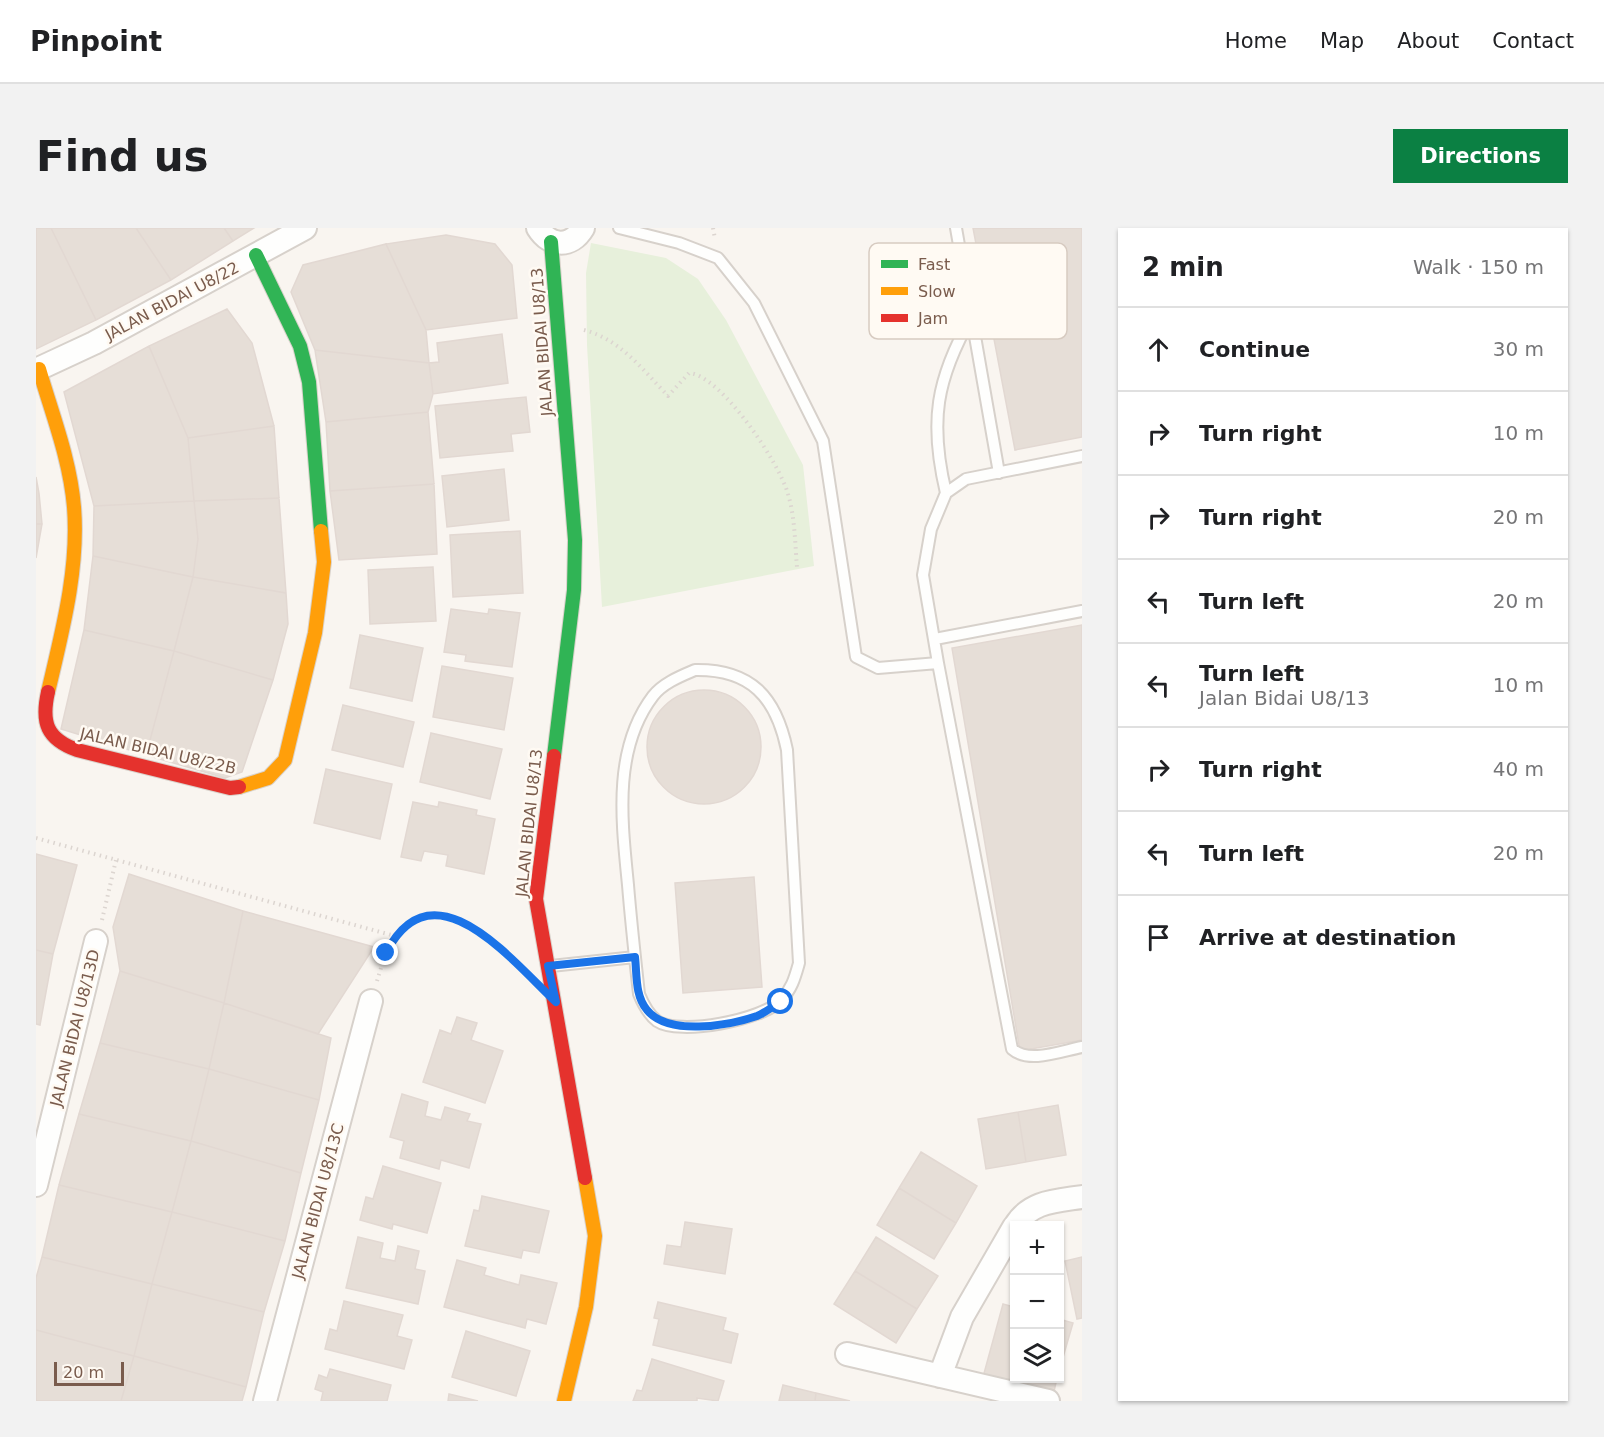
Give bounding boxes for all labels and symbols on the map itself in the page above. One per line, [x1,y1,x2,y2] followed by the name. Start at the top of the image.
[869,243,1067,339] legend
[918,255,950,274] text: Fast
[101,258,242,345] street label: JALAN BIDAI U8/22
[527,267,557,418] street label: JALAN BIDAI U8/13
[918,282,955,301] text: Slow
[917,309,948,328] text: Jam
[77,724,238,778] street label: JALAN BIDAI U8/22B
[512,748,546,899] street label: JALAN BIDAI U8/13
[372,939,398,965] route end
[46,948,104,1109] street label: JALAN BIDAI U8/13D
[767,988,793,1014] route start
[288,1121,348,1282] street label: JALAN BIDAI U8/13C
[54,1359,124,1386] scale bar

